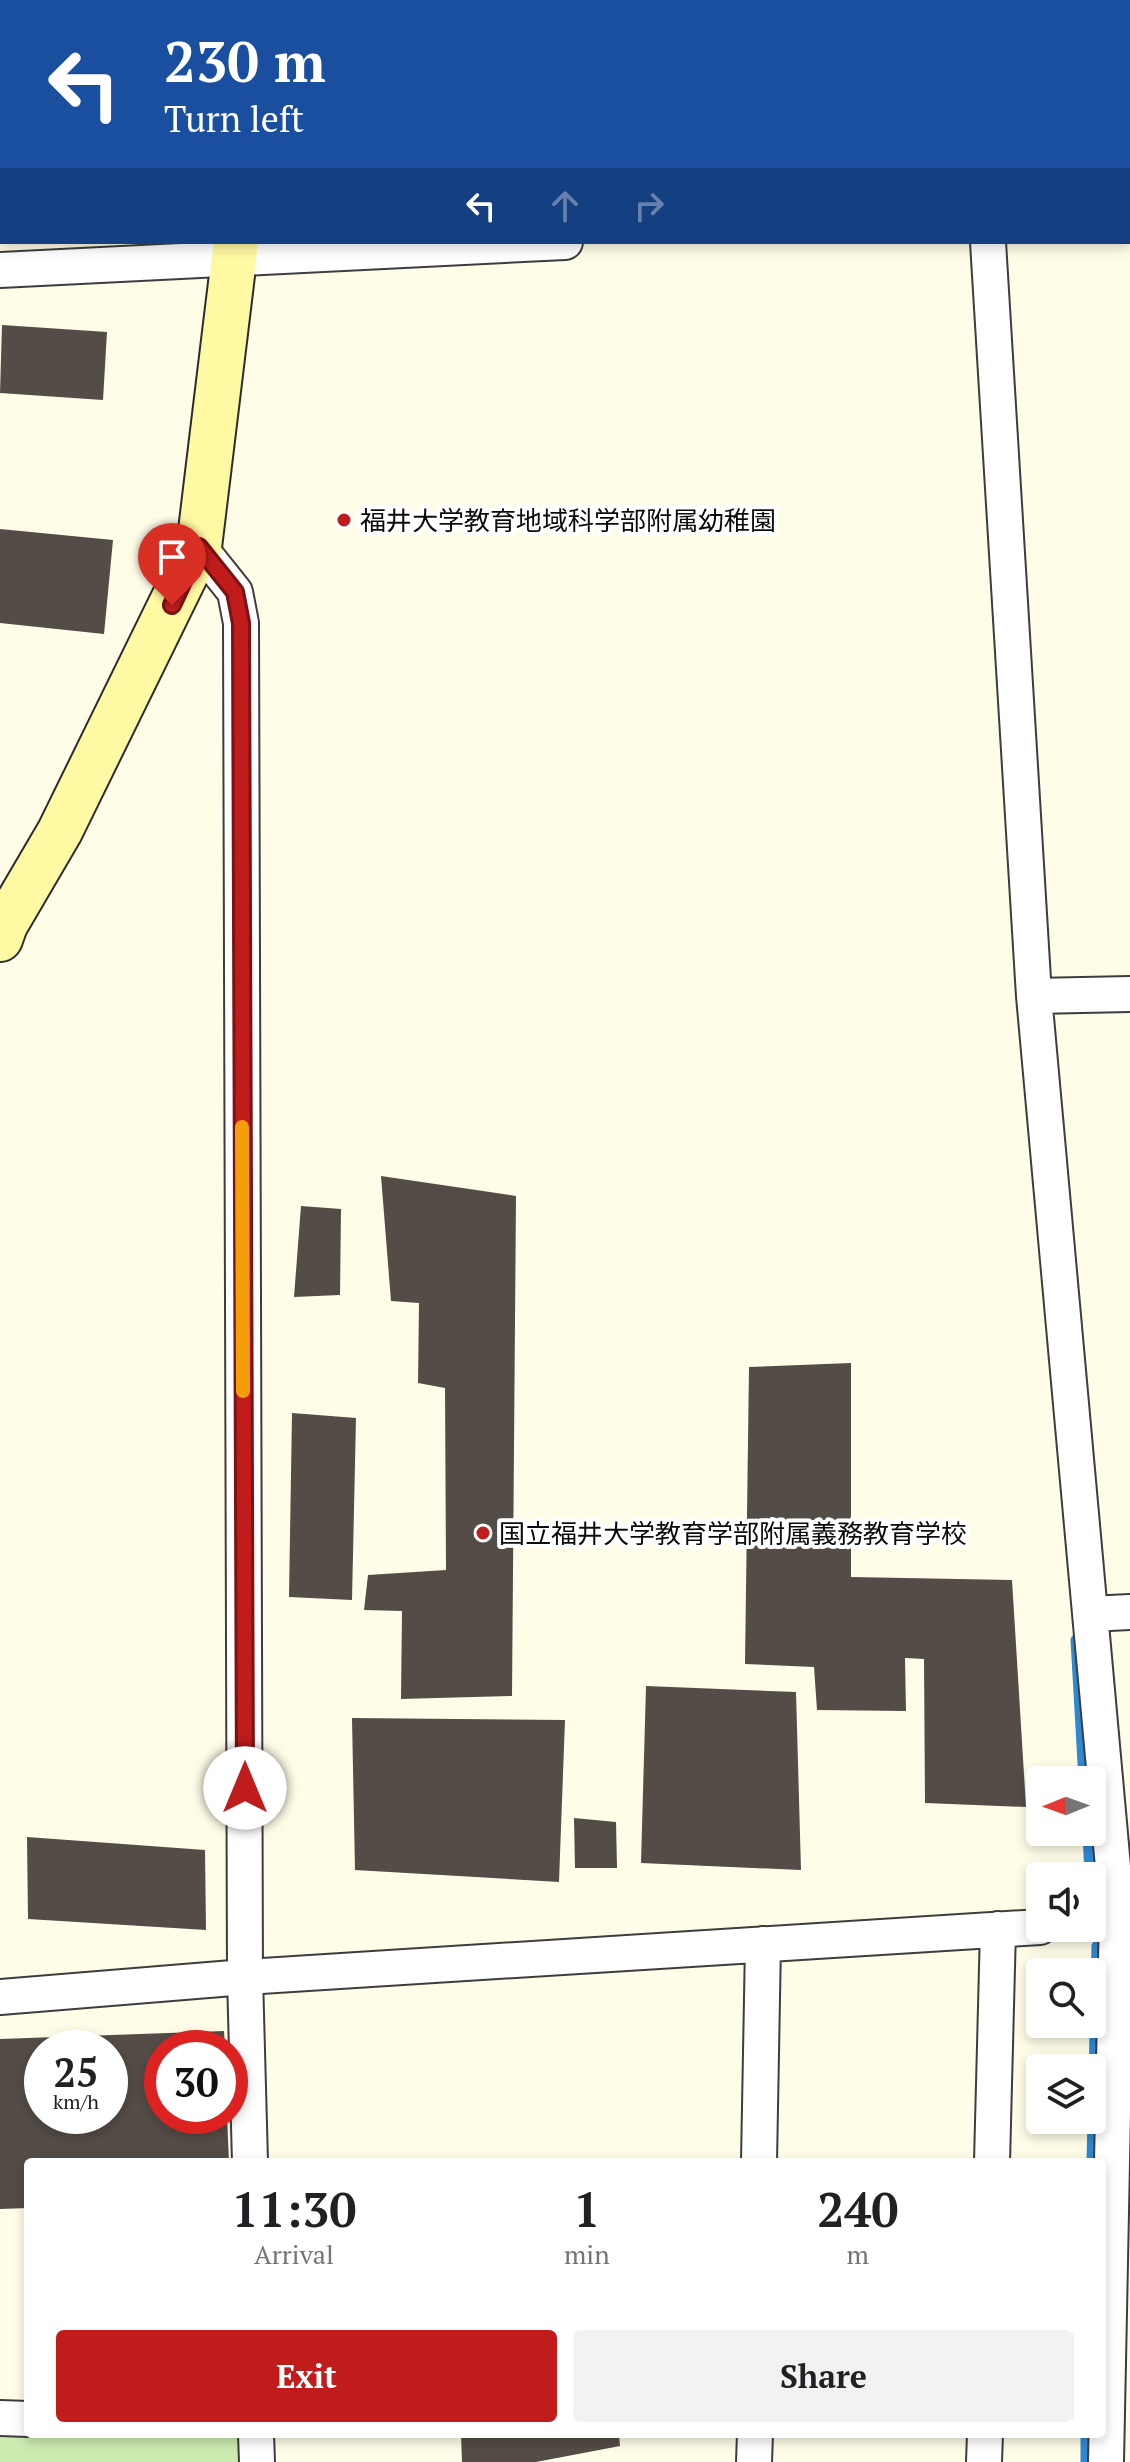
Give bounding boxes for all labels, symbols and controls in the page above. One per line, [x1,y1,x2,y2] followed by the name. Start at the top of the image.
[164,24,326,98] text: 230 m
[32,32,136,136] icon: left
[164,95,304,142] text: Turn left
[459,184,503,228] icon: left
[543,184,587,228] icon: ahead
[627,184,671,228] icon: right
[360,503,776,537] place label: 福井大学教育地域科学部附属幼稚園
[335,511,353,529] marker: 福井大学教育地域科学部附属幼稚園
[138,523,206,605] pin
[150,535,194,579] icon: arrive
[499,1516,967,1550] place label: 国立福井大学教育学部附属義務教育学校
[474,1524,492,1542] marker: 国立福井大学教育学部附属義務教育学校
[203,1746,287,1830] position arrow
[1026,1766,1106,1846] north arrow
[1026,1766,1106,2134] map controls
[1026,1862,1106,1942] button: sound
[1026,1958,1106,2038] button: search
[144,2030,248,2134] speed limit sign: 30
[53,2045,99,2098] text: 25
[1026,2054,1106,2134] button: layers
[53,2088,99,2115] text: km/h
[231,2177,356,2241] text: 11:30
[573,2177,600,2241] text: 1
[817,2177,899,2241] text: 240
[254,2237,334,2271] text: Arrival
[564,2237,610,2271] text: min
[847,2237,869,2271] text: m
[56,2330,557,2422] button: Exit
[573,2330,1074,2422] button: Share

